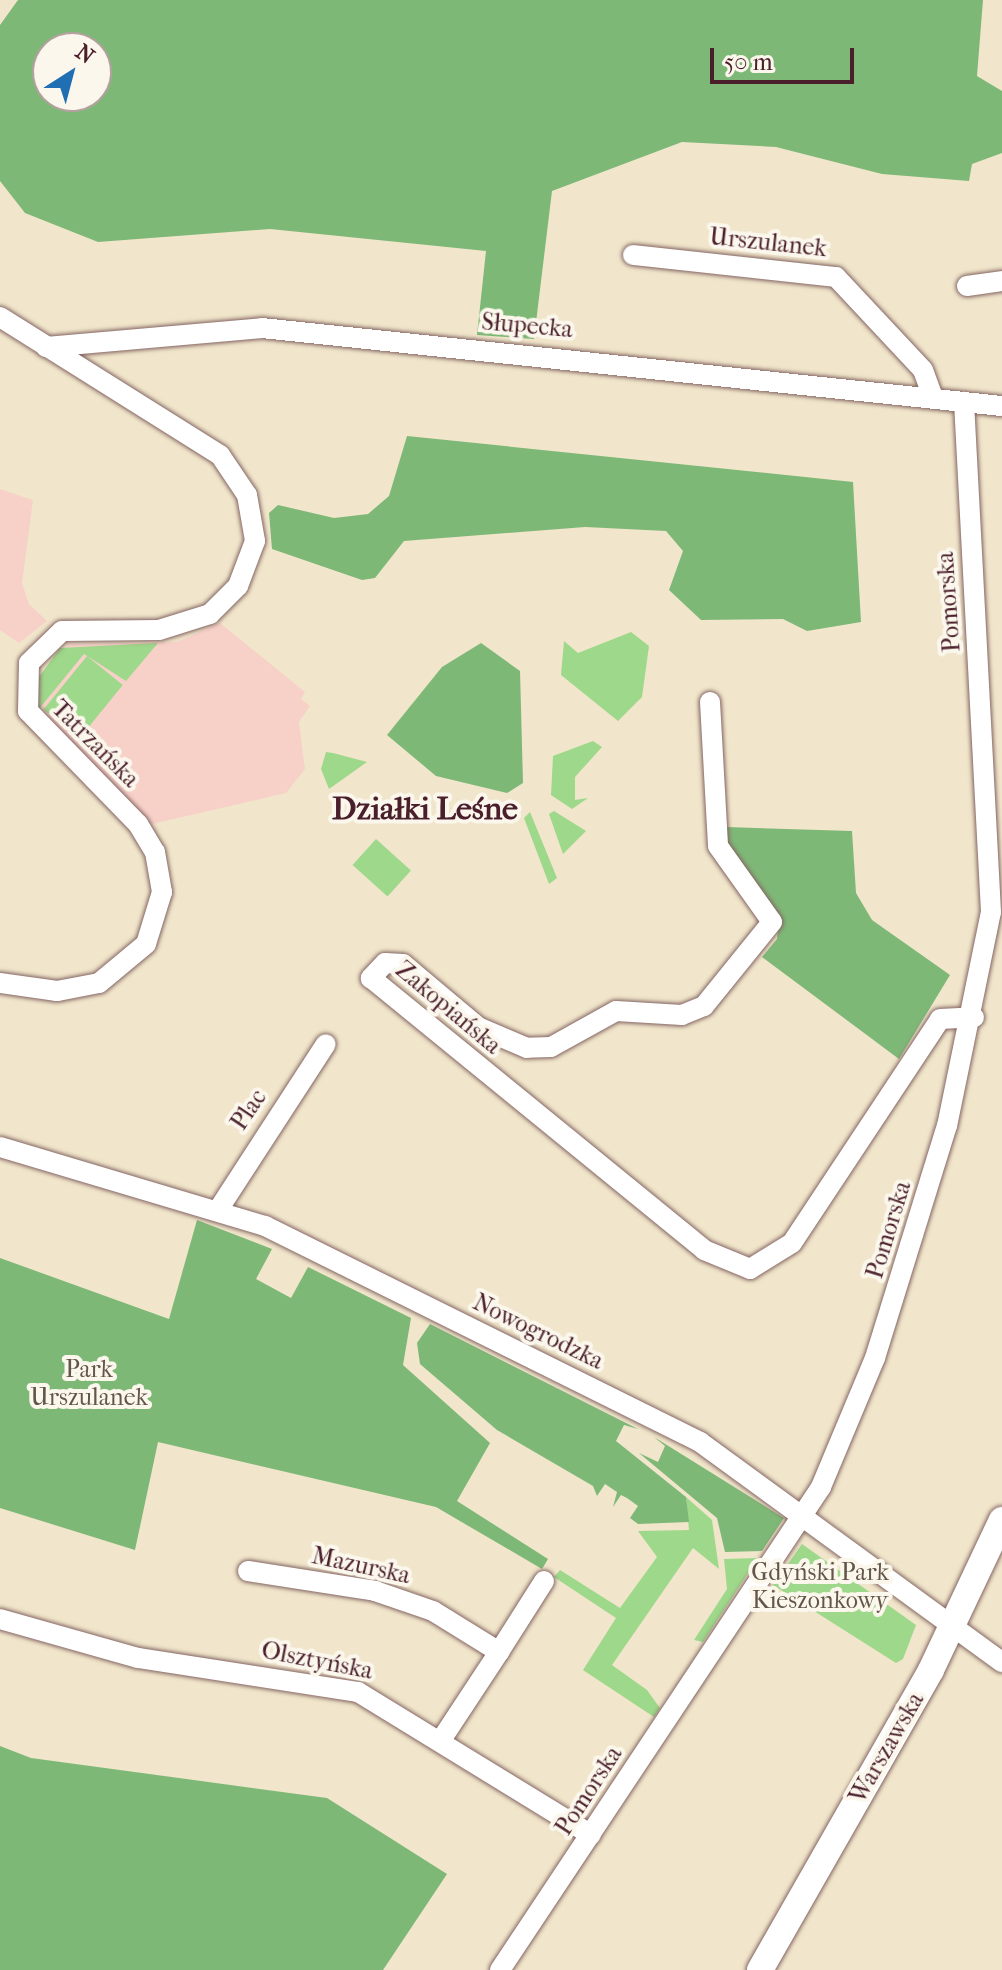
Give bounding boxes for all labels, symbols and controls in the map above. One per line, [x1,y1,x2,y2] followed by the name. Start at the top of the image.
[32,32,112,112] north arrow
[714,32,858,82] scale bar
[71,39,99,70] text: N
[724,48,773,76] text: 50 m
[708,223,828,263] street label: Urszulanek
[480,308,574,344] street label: Słupecka
[931,551,967,653] street label: Pomorska
[45,694,145,794] street label: Tatrzańska
[332,790,518,828] district label: Działki Leśne
[389,956,507,1060] street label: Zakopiańska
[225,1084,273,1136] street label: Plac
[861,1178,917,1282] street label: Pomorska
[468,1288,608,1376] street label: Nowogrodzka
[30,1356,148,1412] park label: Park Urszulanek
[309,1542,413,1590] street label: Mazurska
[751,1559,889,1615] park label: Gdyński Park Kieszonkowy
[259,1636,375,1686] street label: Olsztyńska
[844,1687,930,1809] street label: Warszawska
[550,1741,628,1841] street label: Pomorska

